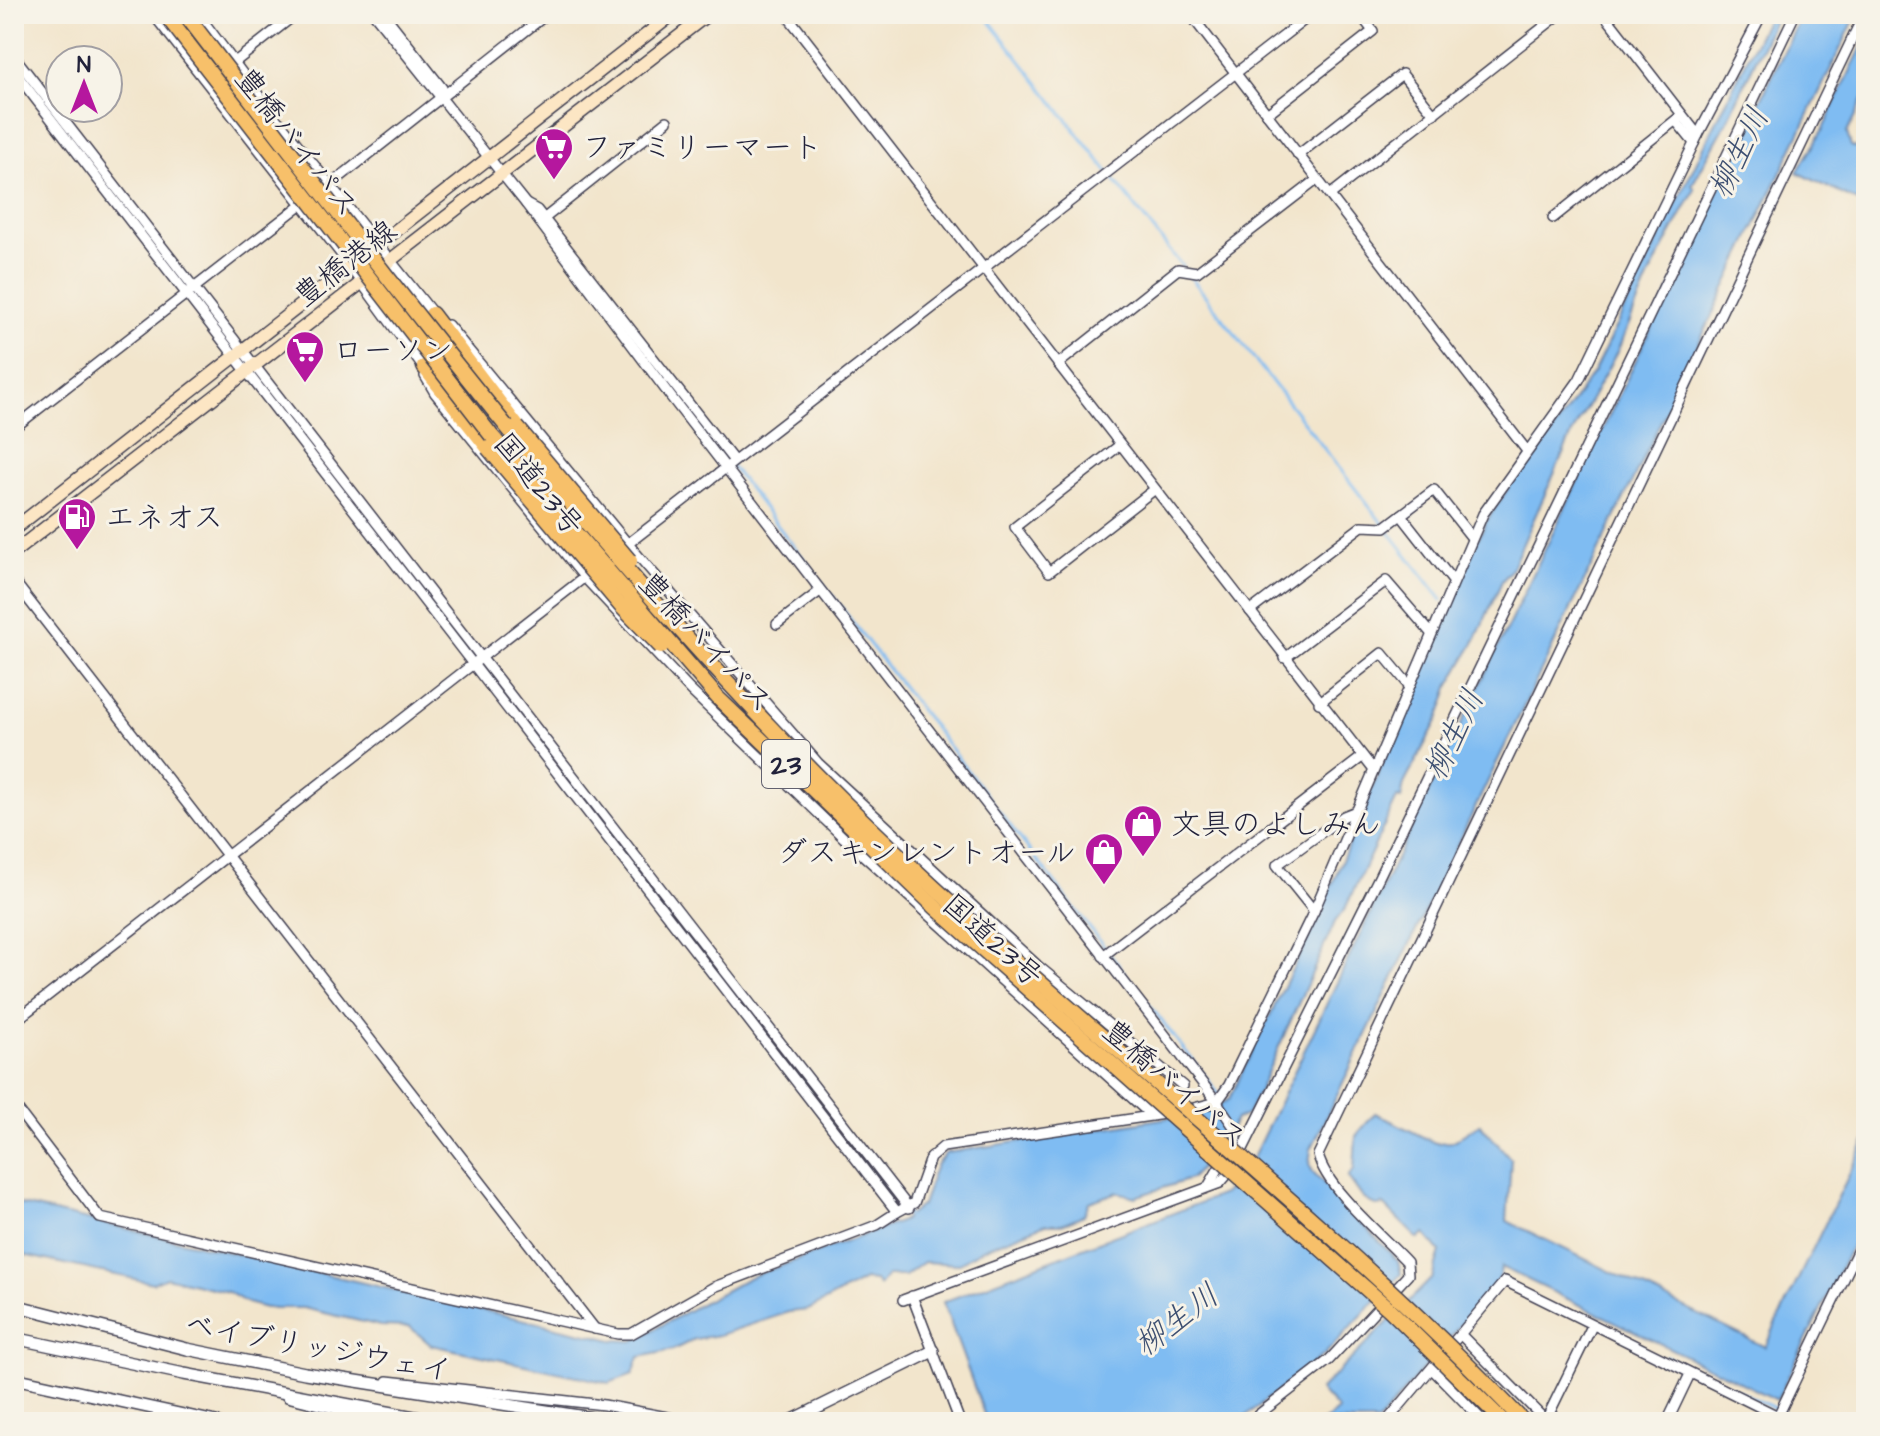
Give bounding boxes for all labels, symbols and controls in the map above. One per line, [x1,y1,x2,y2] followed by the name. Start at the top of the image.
[44,44,124,124] north arrow
[77,50,91,81] text: N
[224,59,368,226] street label: 豊橋バイパス
[1698,100,1781,206] water label: 柳生川
[533,126,575,181] supermarket icon: ファミリーマート
[582,127,823,169] place label: ファミリーマート
[285,210,406,317] street label: 豊橋港線
[284,329,326,384] supermarket icon: ローソン
[333,330,453,372] place label: ローソン
[483,424,593,545] street label: 国道23号
[56,496,98,551] fuel station icon: エネオス
[105,497,223,539] place label: エネオス
[629,563,782,723] street label: 豊橋バイパス
[1413,682,1496,788] water label: 柳生川
[762,740,810,788] road number: 23
[1122,803,1164,858] shop icon: 文具のよしみん
[1171,804,1381,846] place label: 文具のよしみん
[1083,831,1125,886] shop icon: ダスキンレントオール
[777,832,1076,874] place label: ダスキンレントオール
[933,884,1052,997] street label: 国道23号
[1093,1010,1256,1159] street label: 豊橋バイパス
[1125,1273,1229,1367] water label: 柳生川
[181,1304,454,1392] street label: ベイブリッジウェイ

